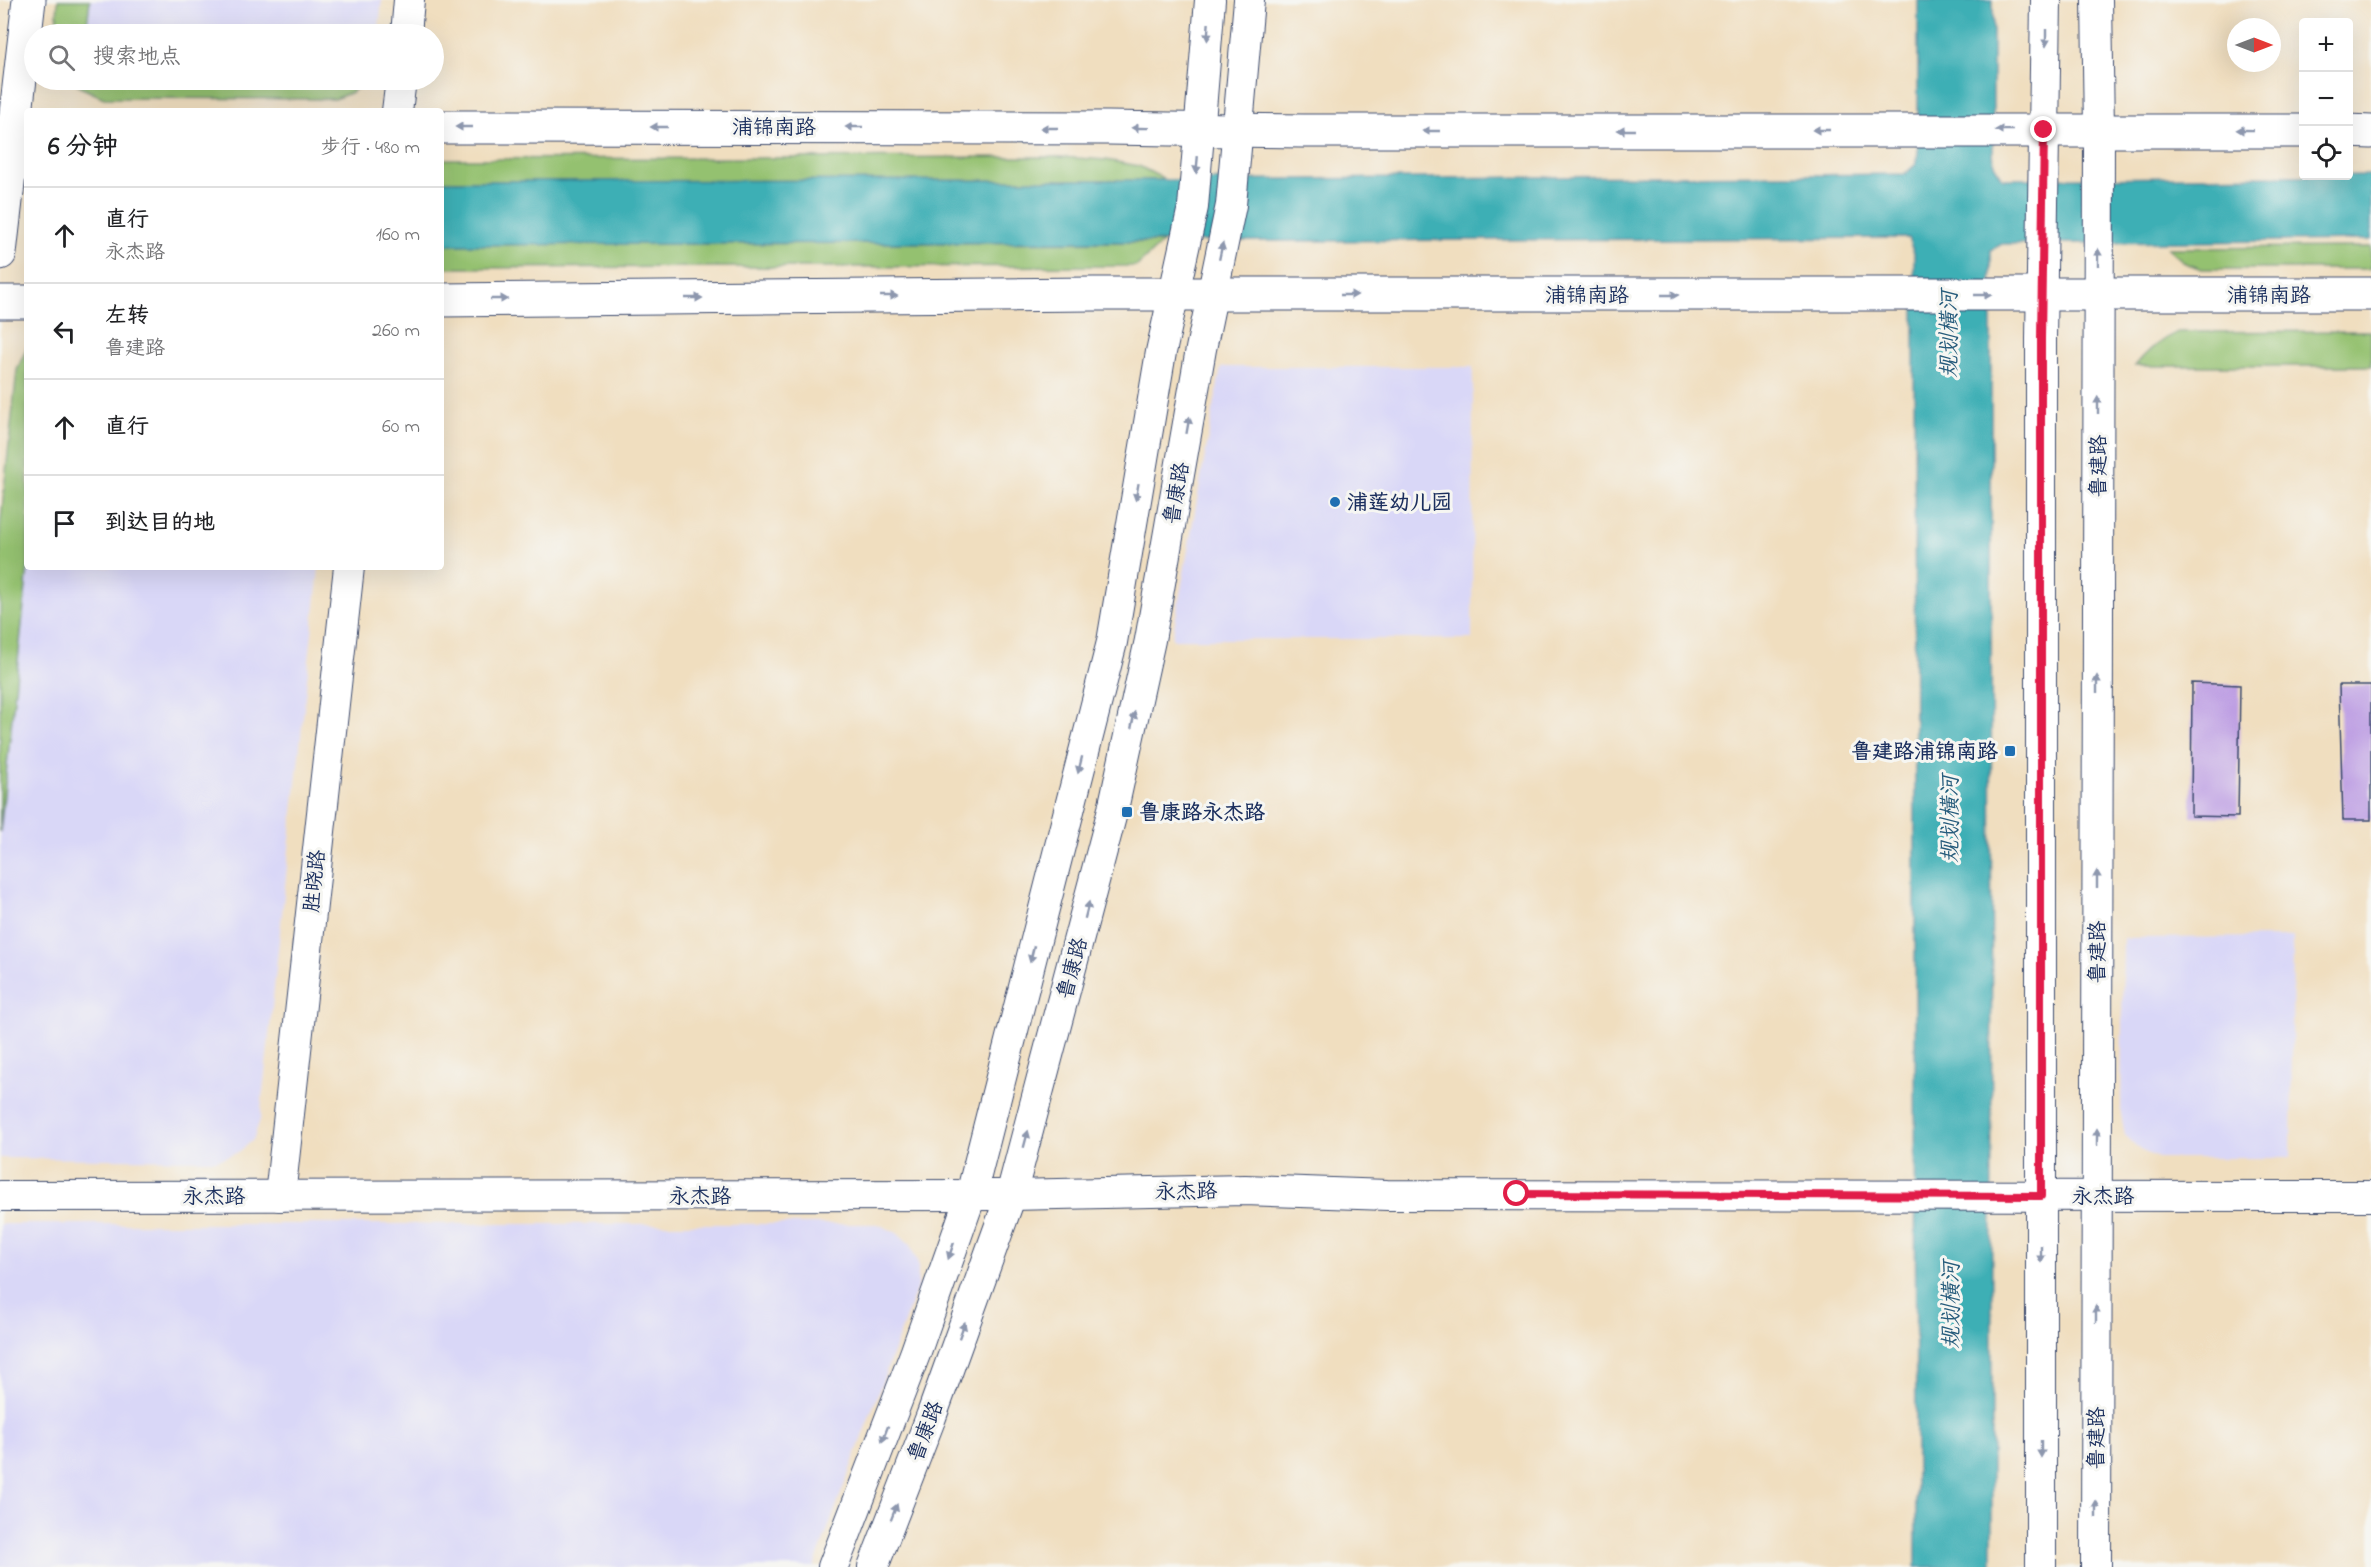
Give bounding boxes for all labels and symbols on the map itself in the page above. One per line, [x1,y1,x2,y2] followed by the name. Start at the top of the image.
[2227,18,2281,72] north arrow
[1203,23,1213,42] one-way arrow
[2041,29,2051,48] one-way arrow
[732,114,816,144] street label: 浦锦南路
[2030,116,2056,142] route end
[455,122,474,132] one-way arrow
[650,122,669,132] one-way arrow
[845,122,864,132] one-way arrow
[1040,123,1059,133] one-way arrow
[1130,123,1149,133] one-way arrow
[1617,125,1636,135] one-way arrow
[1812,125,1831,135] one-way arrow
[1995,125,2014,135] one-way arrow
[2236,125,2255,135] one-way arrow
[1422,126,1441,136] one-way arrow
[1192,156,1202,175] one-way arrow
[1217,242,1227,260] one-way arrow
[2093,247,2103,266] one-way arrow
[1545,282,1629,312] street label: 浦锦南路
[2227,282,2311,312] street label: 浦锦南路
[1935,287,1967,378] water label: 规划横河
[1340,290,1359,300] one-way arrow
[1661,290,1680,300] one-way arrow
[1973,290,1992,300] one-way arrow
[880,291,899,301] one-way arrow
[685,293,704,303] one-way arrow
[490,294,509,304] one-way arrow
[2093,396,2103,415] one-way arrow
[1183,416,1192,435] one-way arrow
[2085,435,2115,498] street label: 鲁建路
[1158,460,1198,527] street label: 鲁康路
[1132,483,1141,502] one-way arrow
[1347,489,1452,519] place label: 浦莲幼儿园
[1328,495,1342,509] marker: 浦莲幼儿园
[2093,675,2102,694] one-way arrow
[1128,711,1138,730] one-way arrow
[1851,738,1998,768] place label: 鲁建路浦锦南路
[2003,744,2017,758] marker: 鲁建路浦锦南路
[1075,756,1085,774] one-way arrow
[1936,772,1968,863] water label: 规划横河
[1139,799,1265,829] place label: 鲁康路永杰路
[1120,805,1134,819] marker: 鲁康路永杰路
[298,848,334,914] street label: 胜晓路
[2092,870,2102,889] one-way arrow
[1082,901,1092,919] one-way arrow
[2084,921,2114,984] street label: 鲁建路
[1051,934,1097,1003] street label: 鲁康路
[1027,945,1037,963] one-way arrow
[2092,1128,2102,1147] one-way arrow
[1022,1130,1031,1148] one-way arrow
[1154,1177,1218,1209] street label: 永杰路
[1503,1180,1529,1206] route start
[183,1183,246,1213] street label: 永杰路
[669,1183,732,1213] street label: 永杰路
[2072,1183,2135,1213] street label: 永杰路
[946,1242,956,1260] one-way arrow
[2036,1245,2046,1264] one-way arrow
[1937,1258,1969,1349] water label: 规划横河
[2091,1304,2101,1323] one-way arrow
[958,1321,968,1339] one-way arrow
[902,1397,952,1467] street label: 鲁康路
[2083,1407,2113,1470] street label: 鲁建路
[879,1425,889,1443] one-way arrow
[2036,1440,2046,1459] one-way arrow
[2091,1499,2101,1518] one-way arrow
[889,1503,899,1521] one-way arrow

